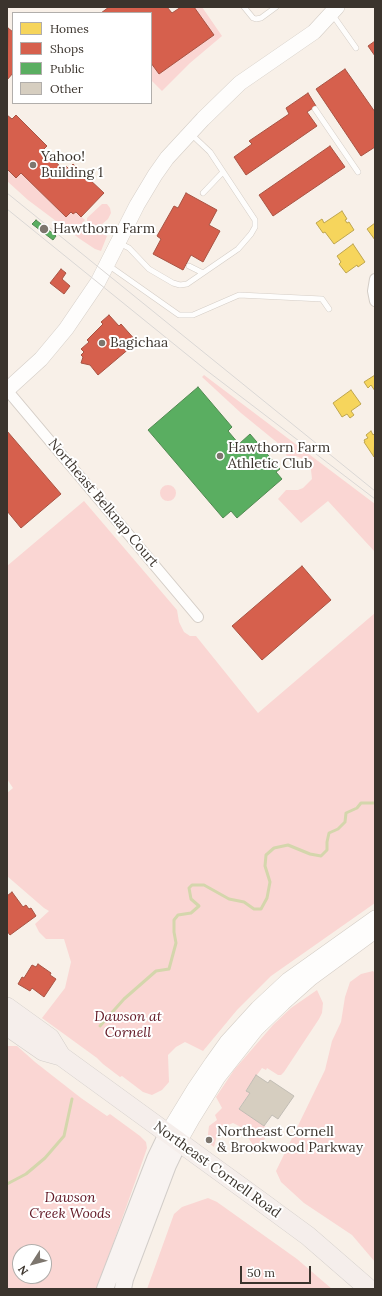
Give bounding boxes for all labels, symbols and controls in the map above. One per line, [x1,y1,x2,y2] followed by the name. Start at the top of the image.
[12,12,152,104] legend
[50,21,89,36] text: Homes
[50,41,84,56] text: Shops
[50,61,84,76] text: Public
[50,81,83,96] text: Other
[41,149,103,182] place label: Yahoo! Building 1
[28,160,38,170] marker: Yahoo! Building 1
[53,221,155,237] place label: Hawthorn Farm
[38,223,50,235] marker: Hawthorn Farm
[110,335,168,351] place label: Bagichaa
[97,338,107,348] marker: Bagichaa
[44,435,162,571] street label: Northeast Belknap Court
[228,440,330,472] place label: Hawthorn Farm Athletic Club
[215,451,225,461] marker: Hawthorn Farm Athletic Club
[94,1009,162,1042] park label: Dawson at Cornell
[150,1118,284,1222] street label: Northeast Cornell Road
[217,1124,363,1156] place label: Northeast Cornell & Brookwood Parkway
[204,1135,214,1145] marker: Northeast Cornell & Brookwood Parkway
[29,1190,111,1222] park label: Dawson Creek Woods
[12,1244,52,1284] north arrow
[242,1258,313,1284] scale bar
[15,1263,31,1278] text: N
[247,1265,275,1280] text: 50 m

